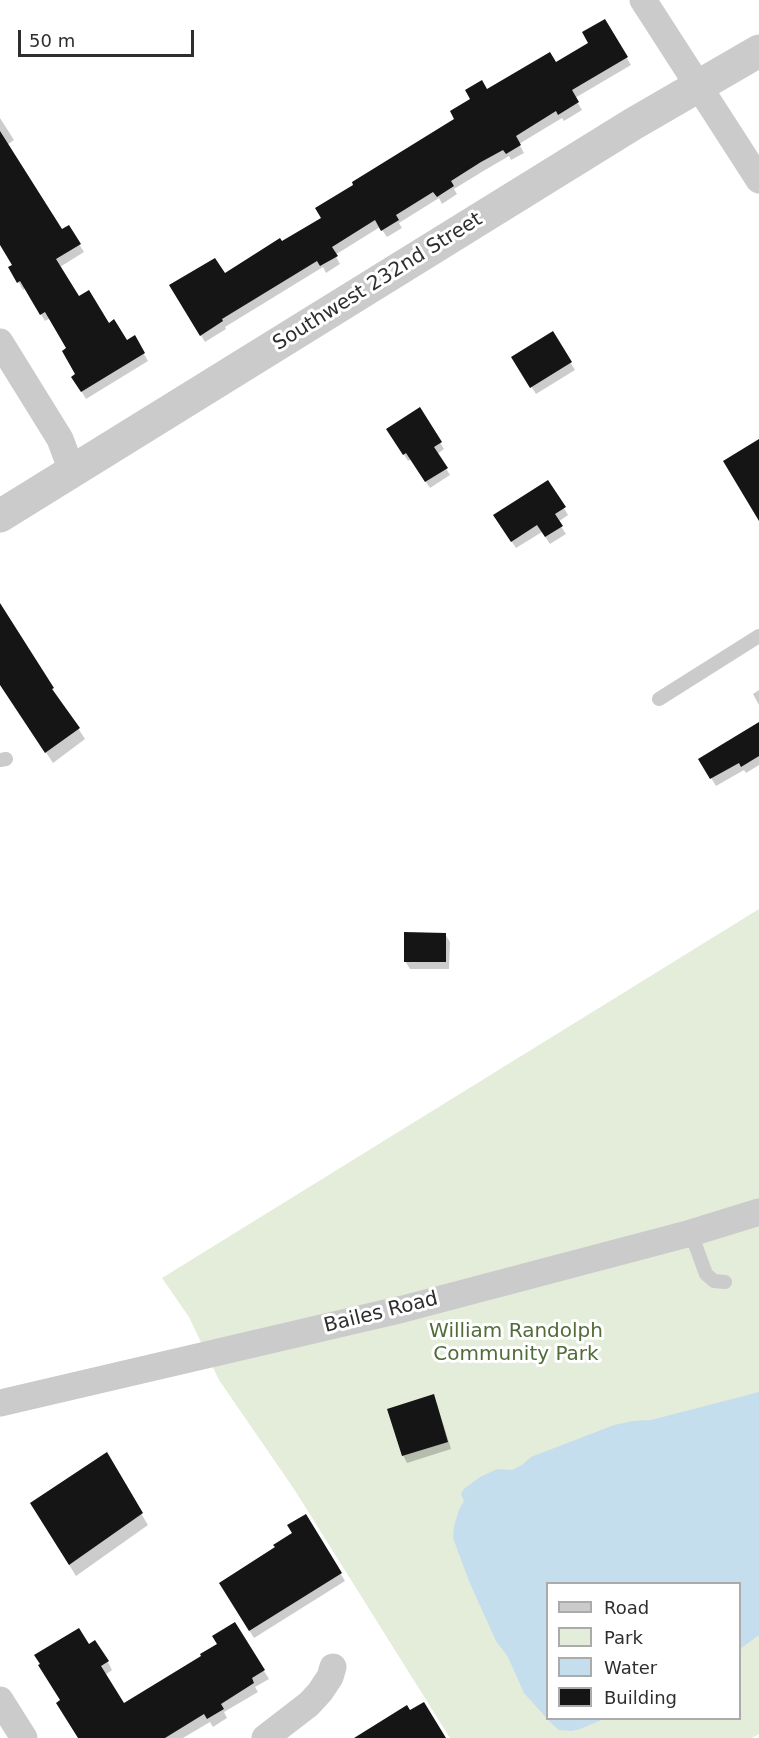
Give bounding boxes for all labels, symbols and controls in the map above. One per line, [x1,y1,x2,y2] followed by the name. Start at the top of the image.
[21,18,196,56] scale bar
[29,30,75,51] text: 50 m
[269,208,487,356] street label: Southwest 232nd Street
[322,1287,440,1339] street label: Bailes Road
[429,1320,603,1367] park label: William Randolph Community Park
[546,1582,741,1720] legend
[604,1597,649,1618] text: Road
[604,1627,643,1648] text: Park
[604,1657,657,1678] text: Water
[604,1687,677,1708] text: Building

